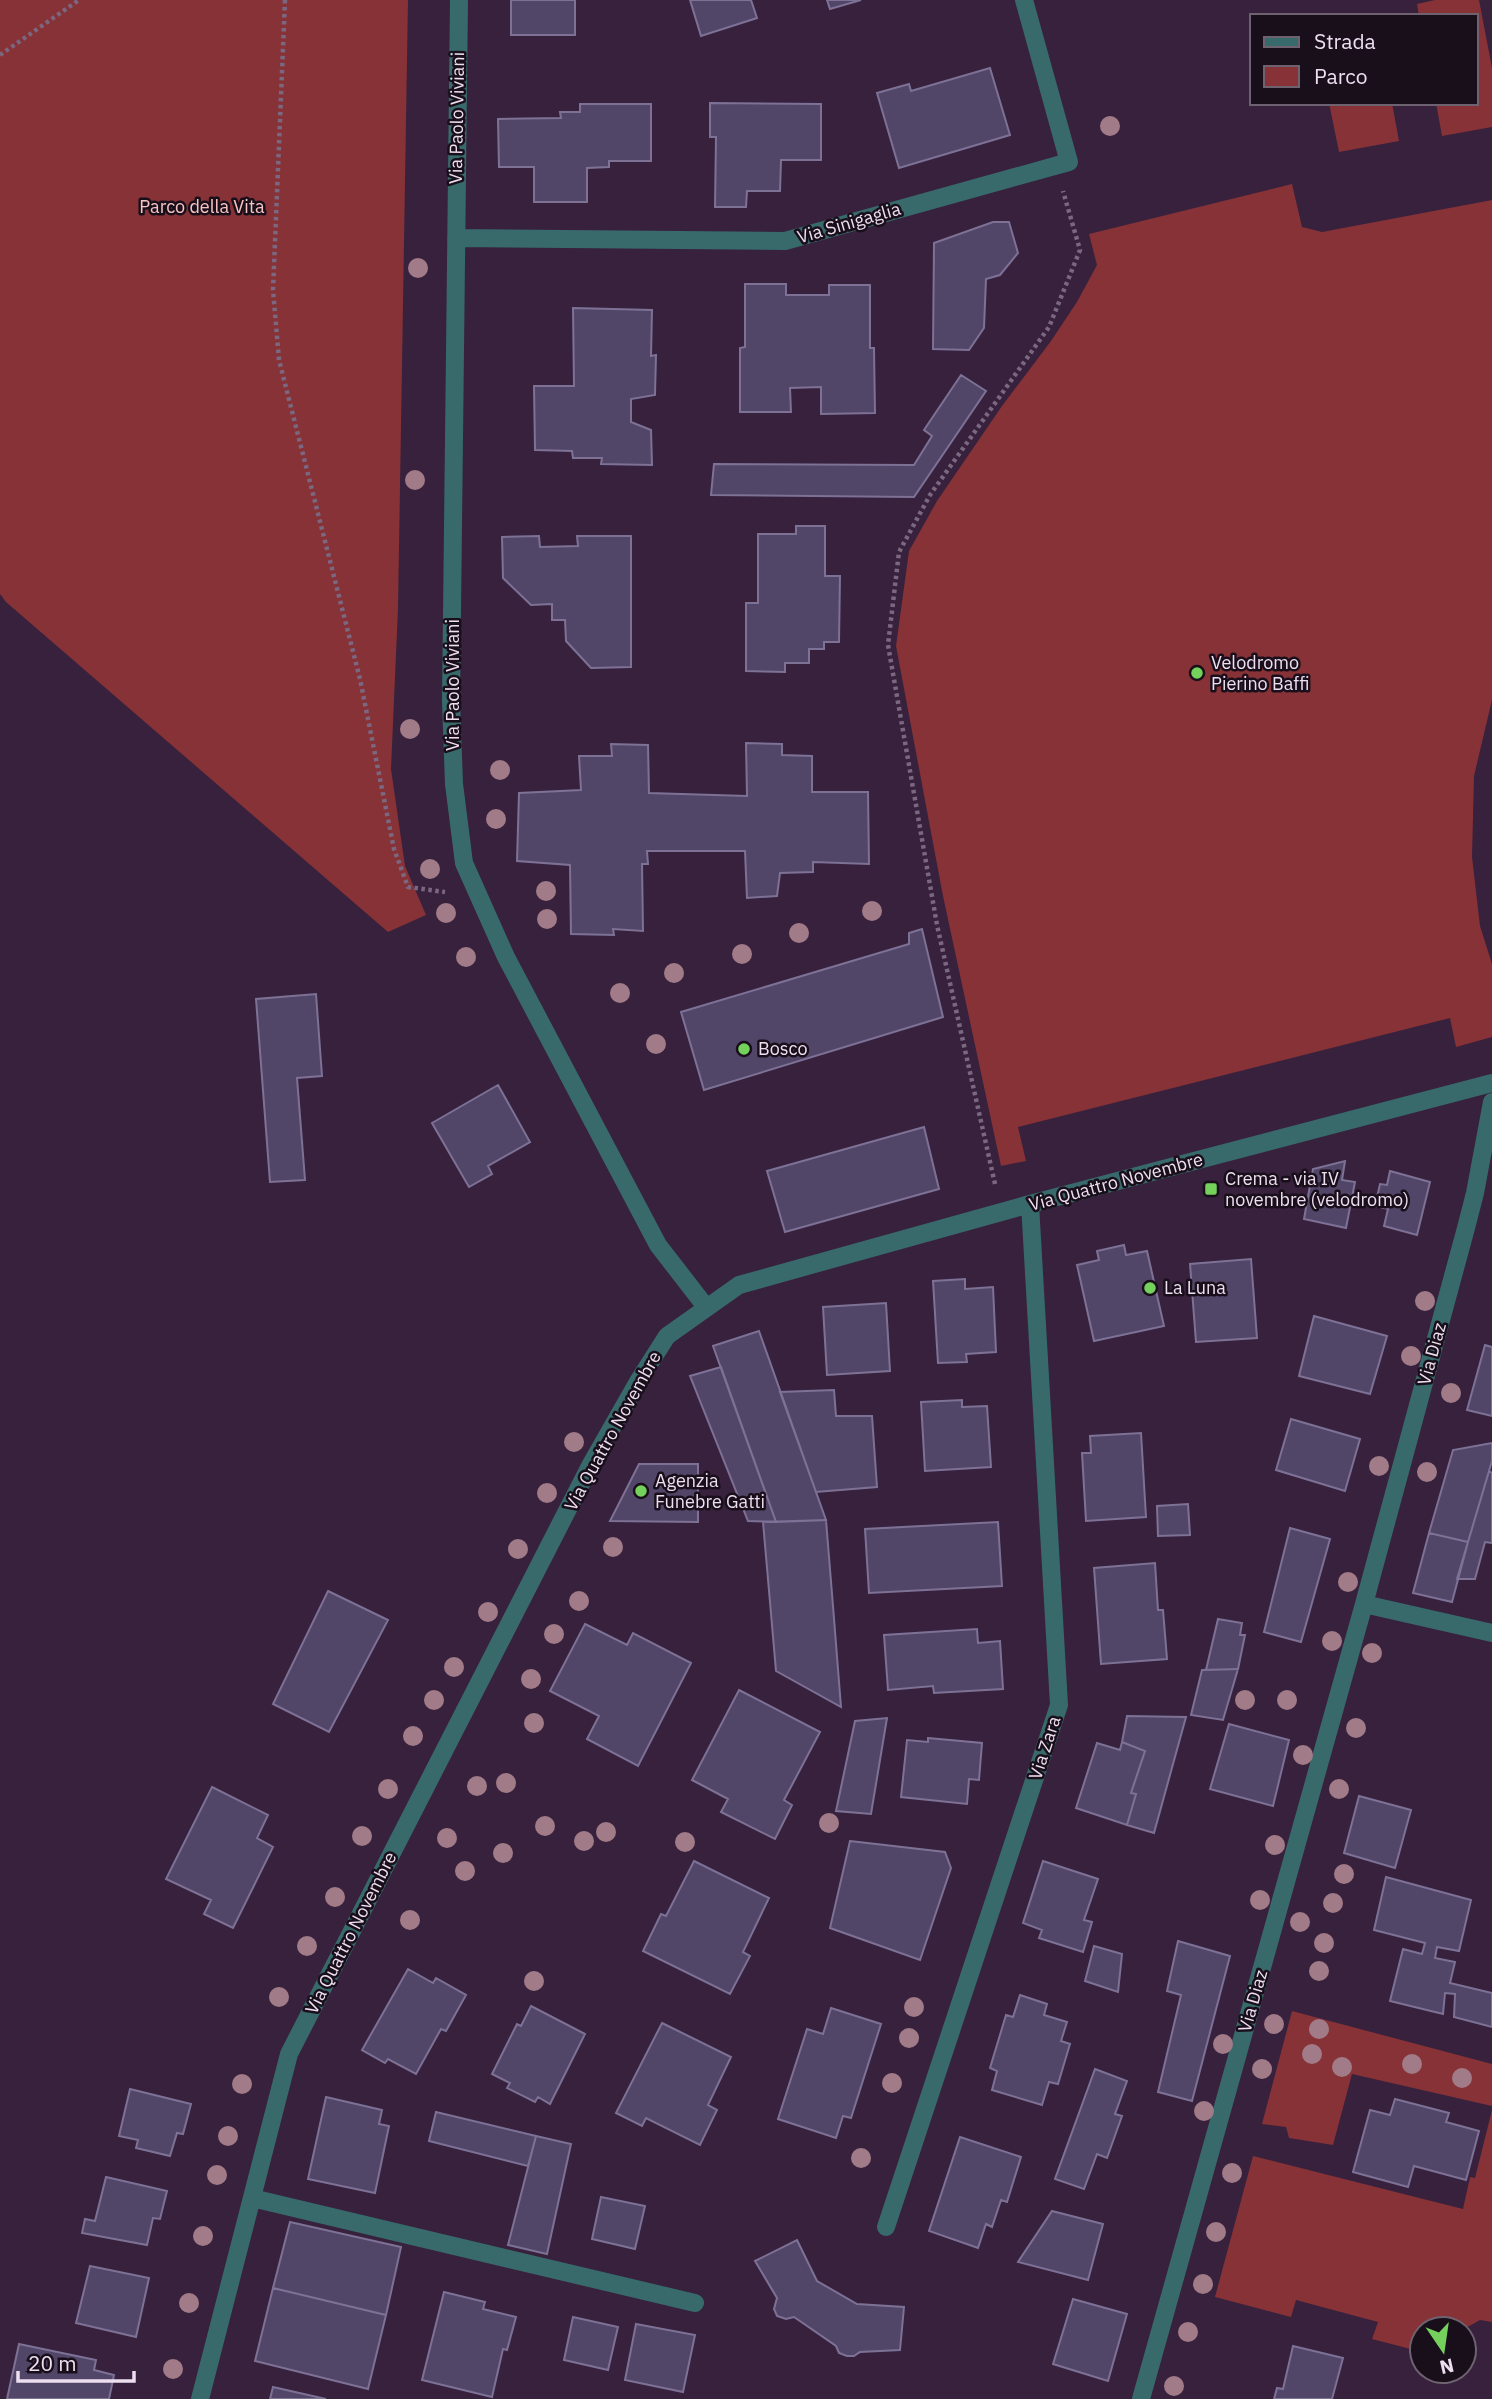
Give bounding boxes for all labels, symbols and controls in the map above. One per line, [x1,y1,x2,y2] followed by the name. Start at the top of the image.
[1250,14,1478,105] legend
[1314,27,1376,55] text: Strada
[444,52,469,184] street label: Via Paolo Viviani
[1314,62,1368,90] text: Parco
[139,195,265,218] park label: Parco della Vita
[794,197,904,248] street label: Via Sinigaglia
[441,619,464,751] street label: Via Paolo Viviani
[1211,651,1309,695] place label: Velodromo Pierino Baffi
[1189,665,1205,681] marker: Velodromo Pierino Baffi
[758,1037,808,1060] place label: Bosco
[736,1041,752,1057] marker: Bosco
[1026,1147,1205,1216] street label: Via Quattro Novembre
[1225,1167,1409,1211] place label: Crema - via IV novembre (velodromo)
[1203,1181,1219,1197] marker: Crema - via IV novembre (velodromo)
[1164,1276,1226,1299] place label: La Luna
[1142,1280,1158,1296] marker: La Luna
[1412,1320,1451,1388] street label: Via Diaz
[559,1347,666,1515] street label: Via Quattro Novembre
[655,1469,765,1513] place label: Agenzia Funebre Gatti
[633,1483,649,1499] marker: Agenzia Funebre Gatti
[1023,1713,1066,1783] street label: Via Zara
[300,1848,401,2018] street label: Via Quattro Novembre
[1233,1967,1272,2035] street label: Via Diaz
[1408,2315,1478,2385] north arrow
[18,2340,133,2384] scale bar
[28,2349,77,2377] text: 20 m
[1437,2353,1456,2380] text: N

